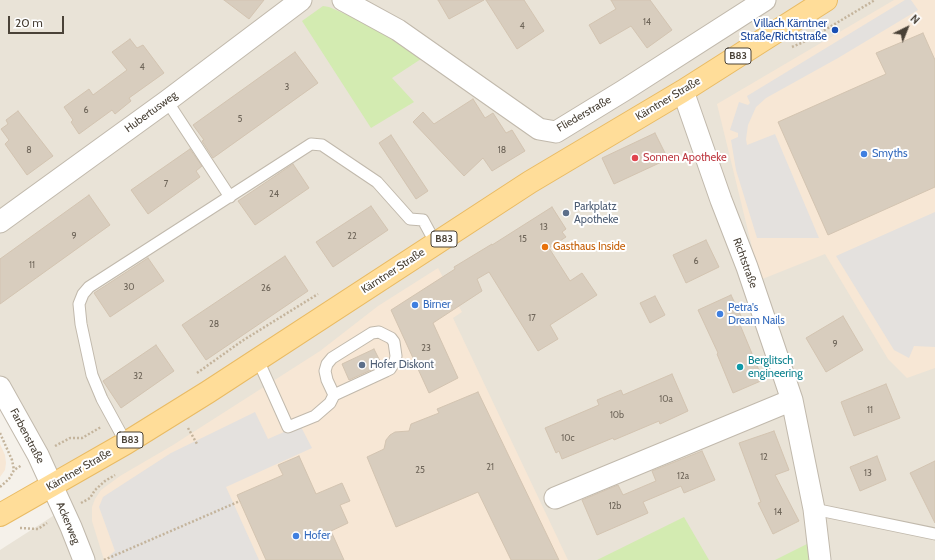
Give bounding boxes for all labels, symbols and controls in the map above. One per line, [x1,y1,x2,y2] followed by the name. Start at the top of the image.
[10,8,66,34] scale bar
[887,8,927,48] north arrow
[908,11,923,27] text: N
[15,15,43,30] text: 20 m
[643,17,651,27] house number: 14
[741,17,827,43] place label: Villach Kärntner Straße/Richtstraße
[519,21,525,31] house number: 4
[830,25,840,35] marker: Villach Kärntner Straße/Richtstraße
[725,48,751,64] road number: B83
[139,62,145,72] house number: 4
[633,75,703,123] street label: Kärntner Straße
[285,82,289,92] house number: 3
[122,89,180,135] street label: Hubertusweg
[555,93,613,135] street label: Fliederstraße
[83,105,89,115] house number: 6
[238,114,242,124] house number: 5
[26,145,32,155] house number: 8
[498,145,506,155] house number: 18
[872,147,908,161] place label: Smyths
[859,149,869,159] marker: Smyths
[643,151,727,165] place label: Sonnen Apotheke
[630,153,640,163] marker: Sonnen Apotheke
[164,179,168,189] house number: 7
[269,189,279,199] house number: 24
[574,200,618,226] place label: Parkplatz Apotheke
[561,208,571,218] marker: Parkplatz Apotheke
[540,222,548,232] house number: 13
[71,231,77,241] house number: 9
[347,231,357,241] house number: 22
[431,231,457,247] road number: B83
[519,234,527,244] house number: 15
[730,236,760,290] street label: Richtstraße
[553,240,625,254] place label: Gasthaus Inside
[540,242,550,252] marker: Gasthaus Inside
[359,246,427,296] street label: Kärntner Straße
[693,256,699,266] house number: 6
[29,260,35,270] house number: 11
[123,282,135,292] house number: 30
[261,283,271,293] house number: 26
[423,298,451,312] place label: Birner
[410,300,420,310] marker: Birner
[728,301,785,327] place label: Petra's Dream Nails
[715,309,725,319] marker: Petra's Dream Nails
[528,313,536,323] house number: 17
[209,319,219,329] house number: 28
[832,339,838,349] house number: 9
[421,343,431,353] house number: 23
[748,354,803,380] place label: Berglitsch engineering
[370,358,434,372] place label: Hofer Diskont
[357,360,367,370] marker: Hofer Diskont
[735,362,745,372] marker: Berglitsch engineering
[133,371,143,381] house number: 32
[659,394,673,404] house number: 10a
[867,405,873,415] house number: 11
[7,406,47,466] street label: Farbenstraße
[610,410,624,420] house number: 10b
[117,432,143,448] road number: B83
[561,433,575,443] house number: 10c
[44,446,114,494] street label: Kärntner Straße
[760,452,768,462] house number: 12
[486,462,494,472] house number: 21
[415,465,425,475] house number: 25
[864,468,872,478] house number: 13
[677,471,689,481] house number: 12a
[53,500,83,546] street label: Ackerweg
[609,501,621,511] house number: 12b
[774,507,782,517] house number: 14
[304,529,330,543] place label: Hofer
[291,531,301,541] marker: Hofer

